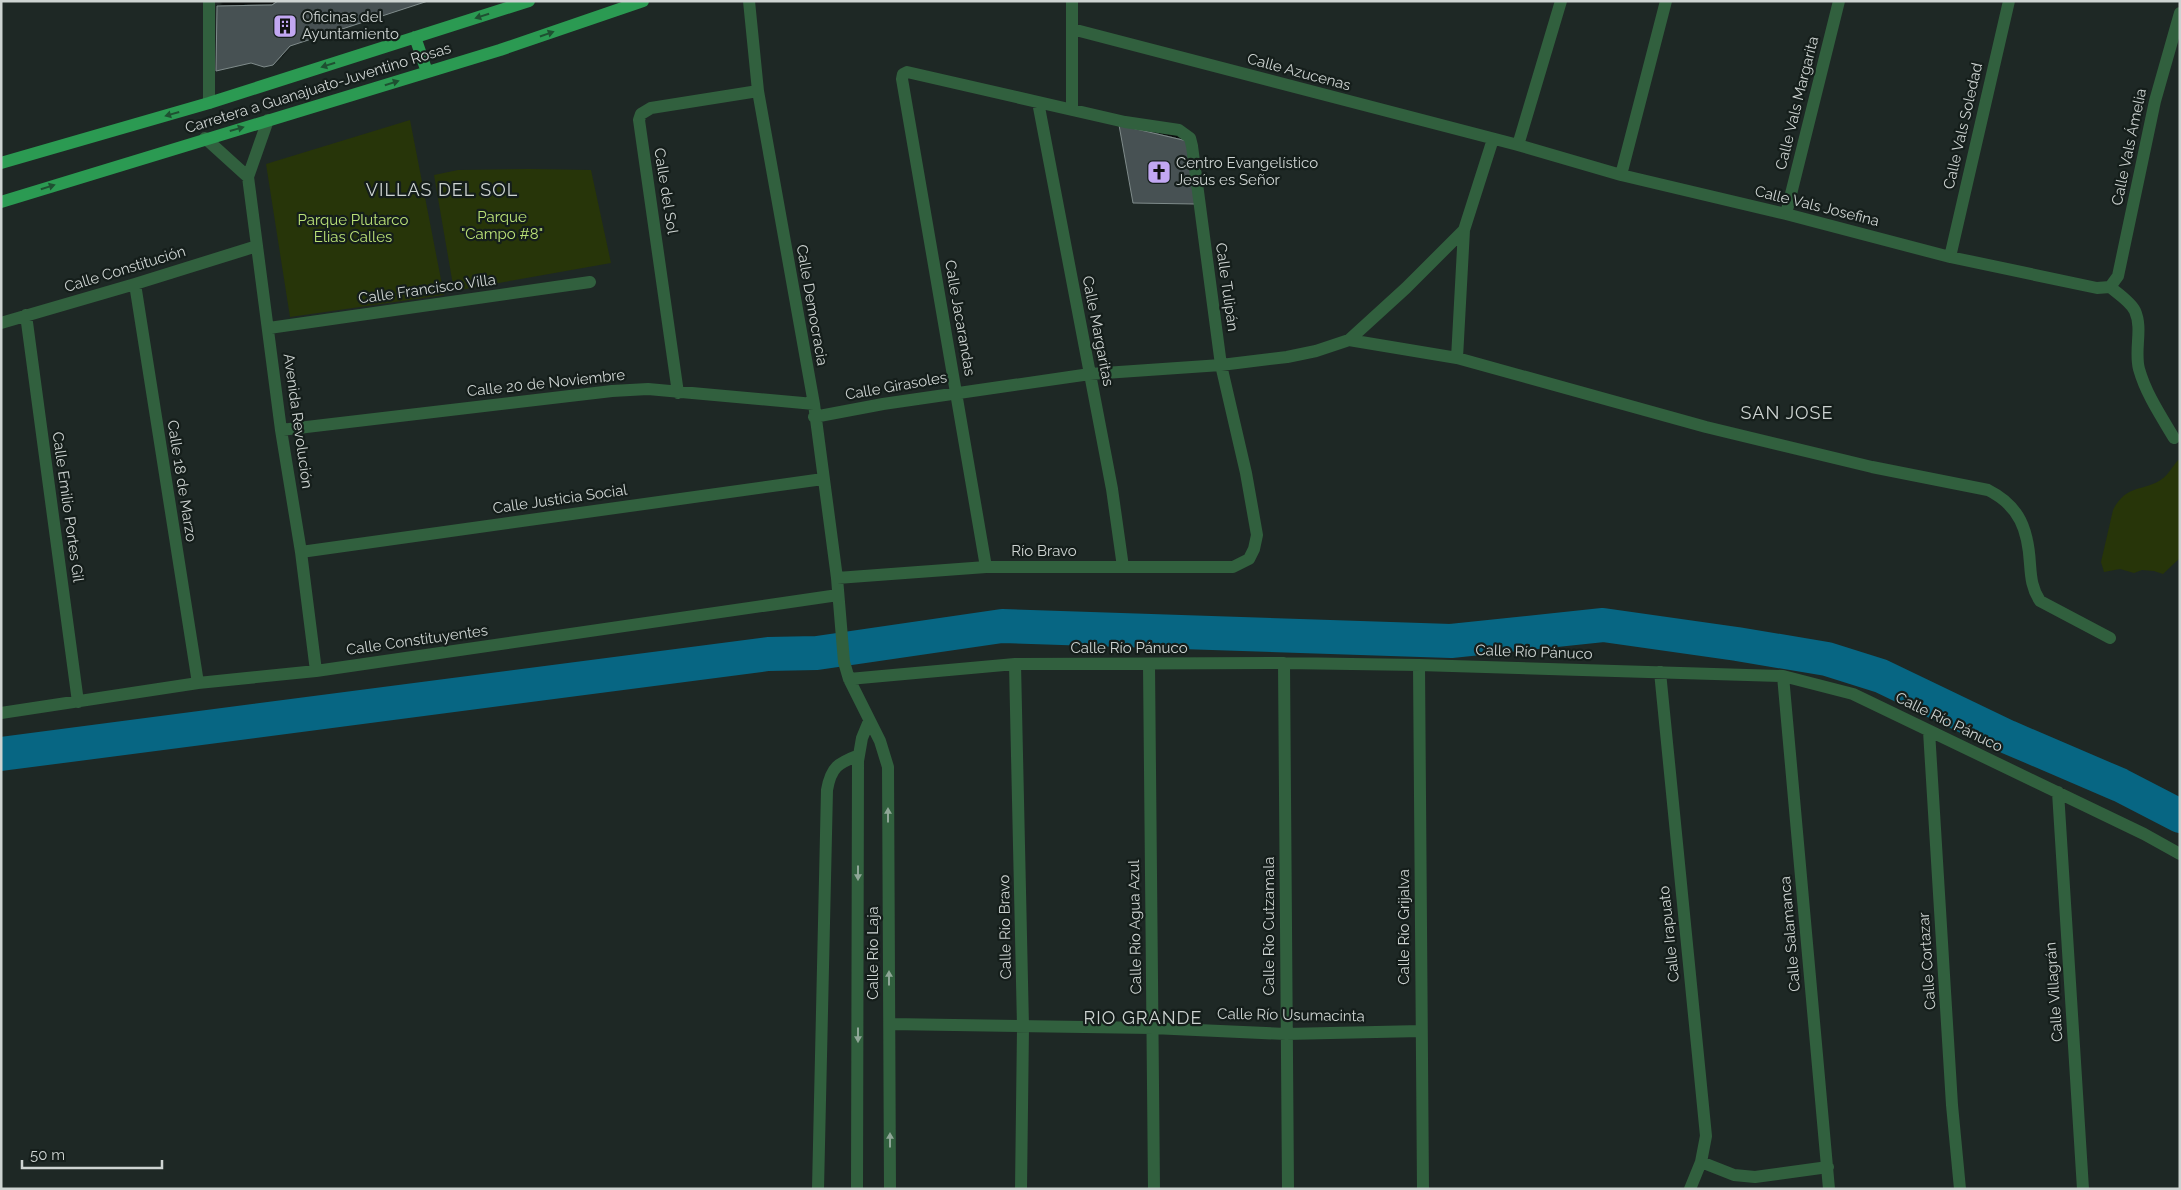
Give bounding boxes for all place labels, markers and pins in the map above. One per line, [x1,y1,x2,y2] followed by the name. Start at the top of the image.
[302,8,399,43] place label: Oficinas del Ayuntamiento
[272,13,298,39] building icon: Oficinas del Ayuntamiento
[1176,154,1318,189] place label: Centro Evangelístico Jesús es Señor
[1146,159,1172,185] church icon: Centro Evangelístico Jesús es Señor

